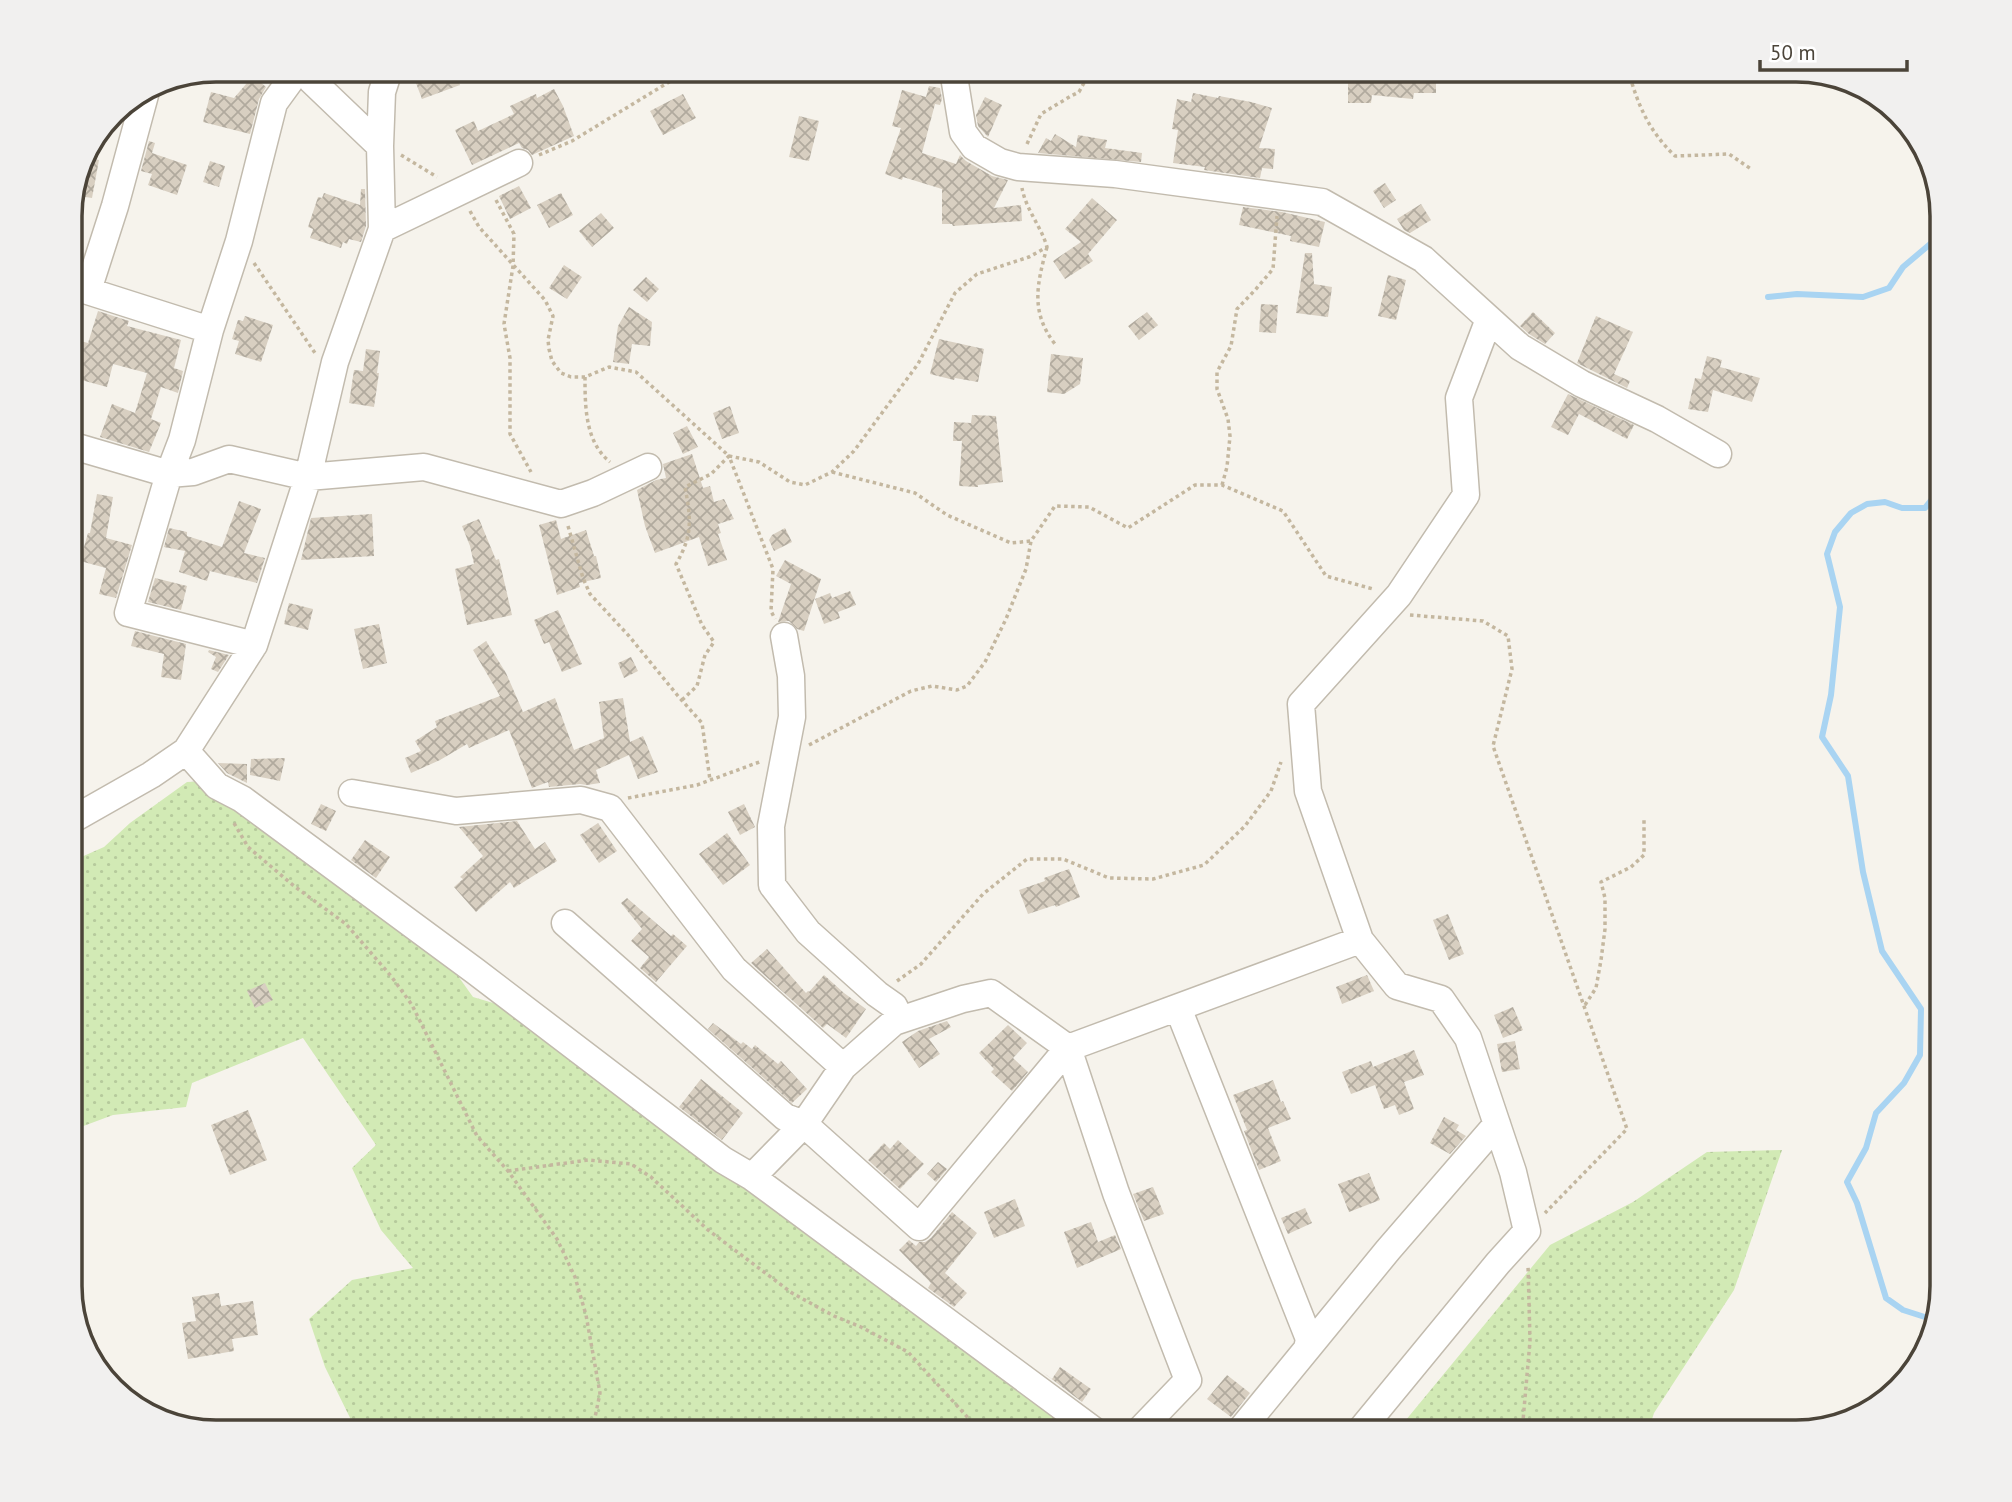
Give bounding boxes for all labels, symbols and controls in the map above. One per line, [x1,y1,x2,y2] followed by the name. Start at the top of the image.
[1760,28,1907,72] scale bar
[1770,39,1816,66] text: 50 m

